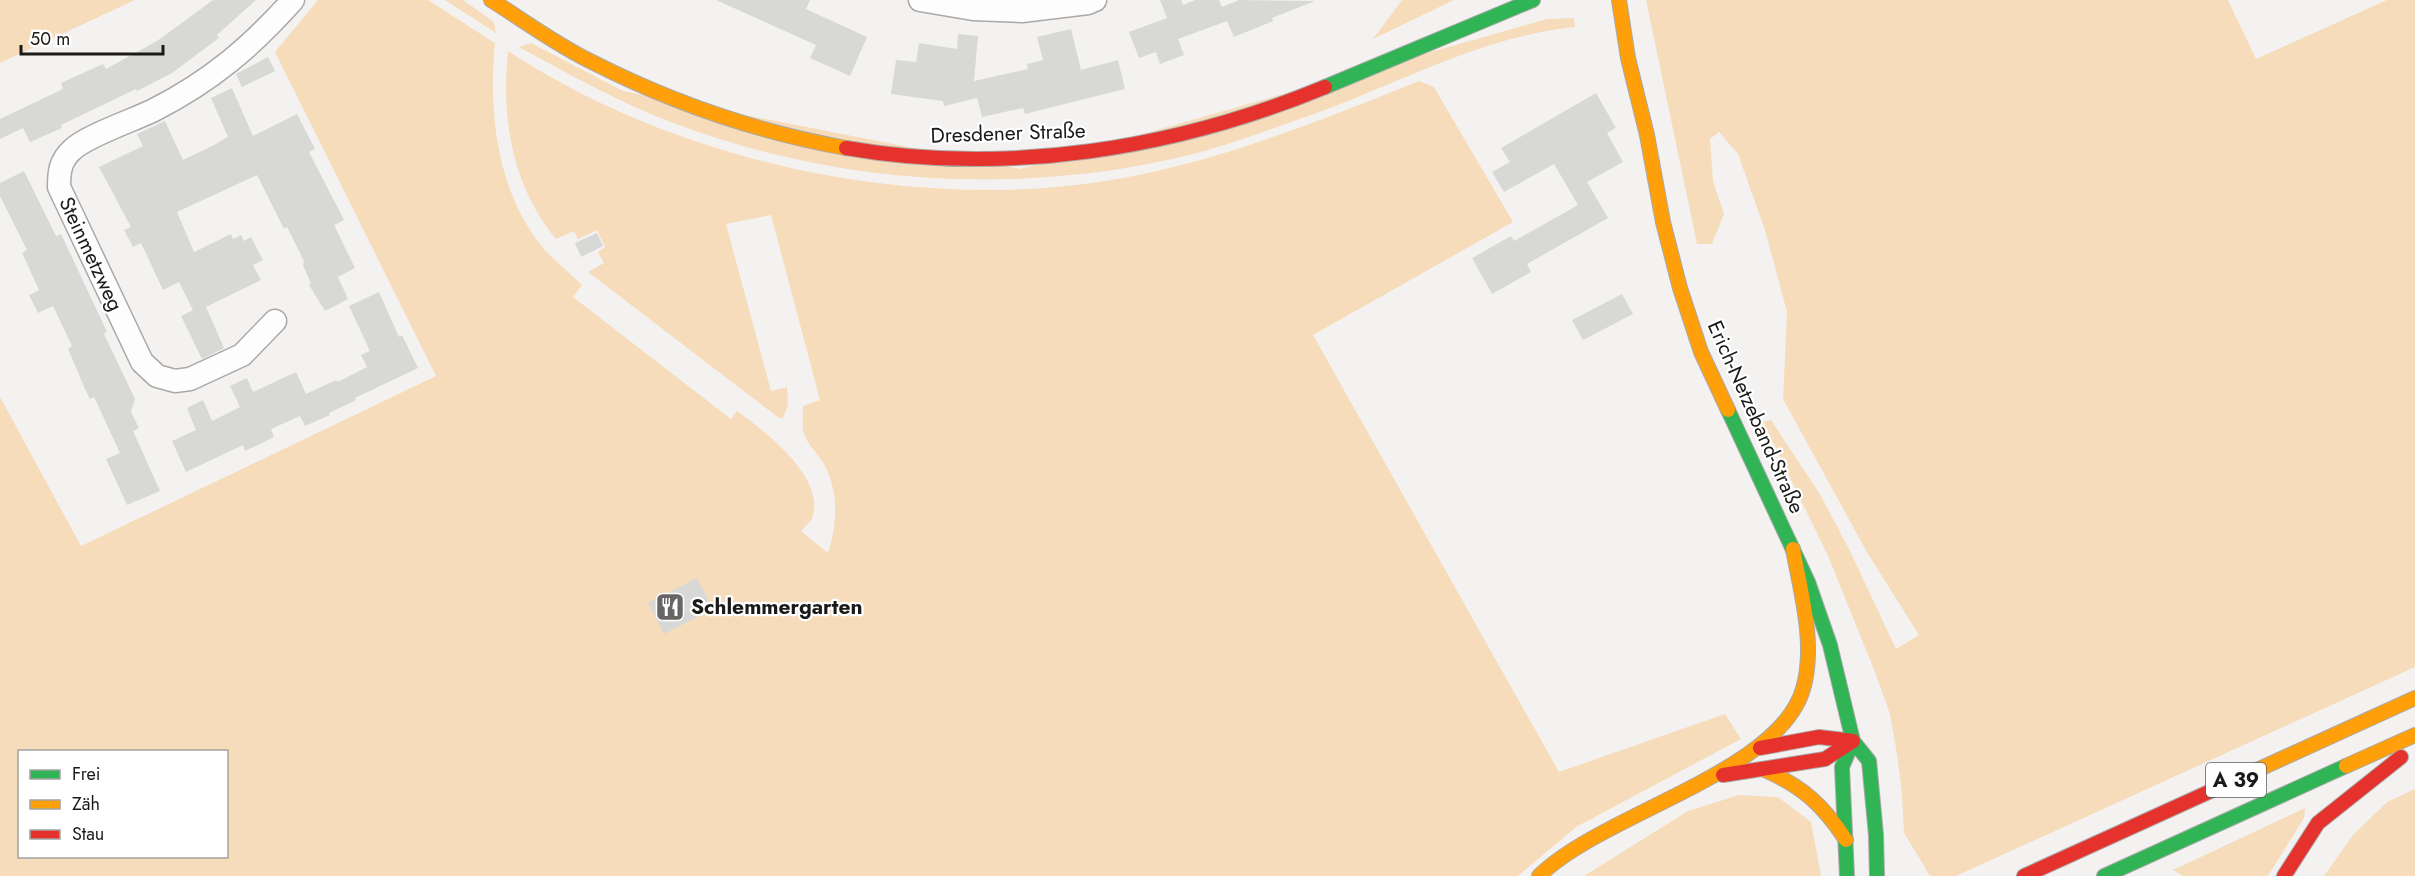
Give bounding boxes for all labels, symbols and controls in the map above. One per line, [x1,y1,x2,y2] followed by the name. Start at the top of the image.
[21,18,164,56] scale bar
[30,26,70,52] text: 50 m
[930,115,1086,151] street label: Dresdener Straße
[51,192,131,316] street label: Steinmetzweg
[1700,316,1812,518] street label: Erich-Netzeband-Straße
[654,591,686,623] restaurant icon: Schlemmergarten
[691,592,863,622] place label: Schlemmergarten
[18,750,228,858] legend
[72,761,101,787] text: Frei
[2206,763,2266,797] road number: A 39
[72,791,100,817] text: Zäh
[72,821,104,847] text: Stau

